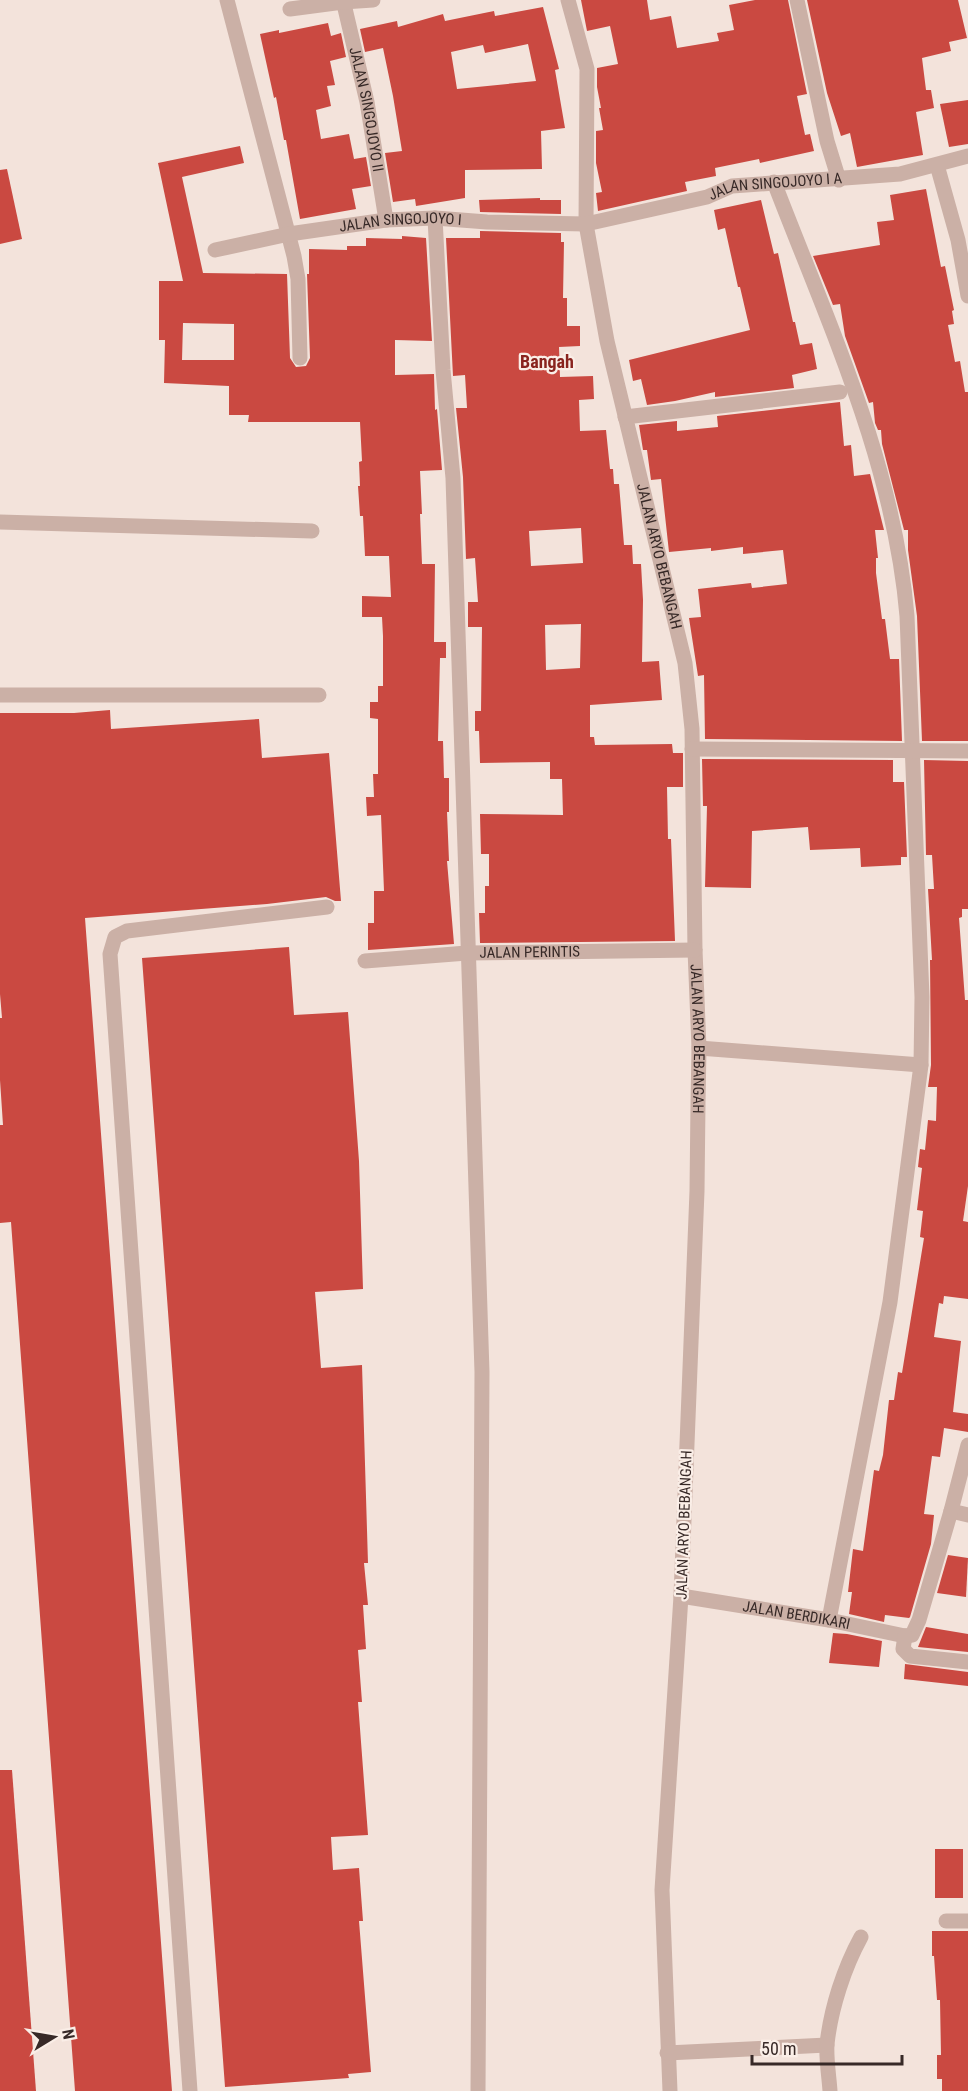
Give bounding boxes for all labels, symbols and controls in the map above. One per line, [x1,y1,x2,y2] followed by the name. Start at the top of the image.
[345,45,387,173] street label: JALAN SINGOJOYO II
[706,169,843,204] street label: JALAN SINGOJOYO I A
[338,209,462,236] street label: JALAN SINGOJOYO I
[520,351,574,372] district label: Bangah
[633,482,686,631] street label: JALAN ARYO BEBANGAH
[479,943,580,962] street label: JALAN PERINTIS
[687,964,708,1114] street label: JALAN ARYO BEBANGAH
[672,1450,696,1600] street label: JALAN ARYO BEBANGAH
[741,1597,852,1633] street label: JALAN BERDIKARI
[24,2007,84,2067] north arrow
[58,2028,78,2041] text: N
[752,2028,902,2066] scale bar
[761,2038,796,2059] text: 50 m

